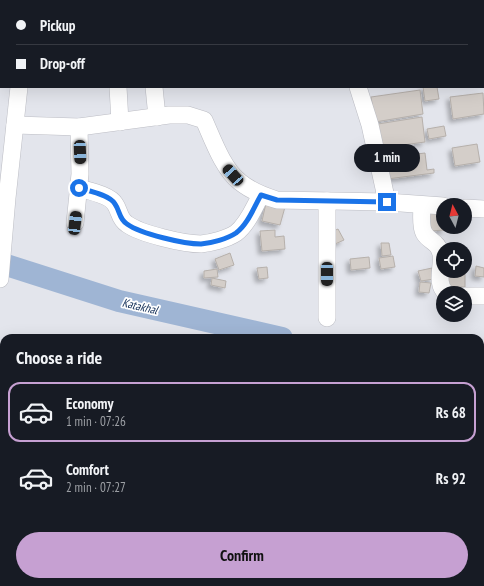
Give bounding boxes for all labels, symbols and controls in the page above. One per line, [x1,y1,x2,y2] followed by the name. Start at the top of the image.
[40,16,75,35] text: Pickup
[40,54,85,73] text: Drop-off
[74,140,86,164] car
[354,144,420,172] callout: 1 min
[374,149,400,166] text: 1 min
[221,162,245,188] car
[70,179,88,197] route start
[378,193,396,211] route end
[436,198,472,234] north arrow
[436,198,472,322] map controls
[68,210,82,236] car
[436,242,472,278] button: locate
[321,262,333,286] car
[436,286,472,322] button: layers
[121,295,160,318] water label: Katakhal
[16,346,102,369] text: Choose a ride
[18,394,54,430] icon: car
[66,394,114,413] text: Economy
[436,403,466,422] text: Rs 68
[66,413,126,430] text: 1 min · 07:26
[18,460,54,496] icon: car
[66,460,109,479] text: Comfort
[436,469,466,488] text: Rs 92
[66,479,126,496] text: 2 min · 07:27
[16,532,468,578] button: Confirm

